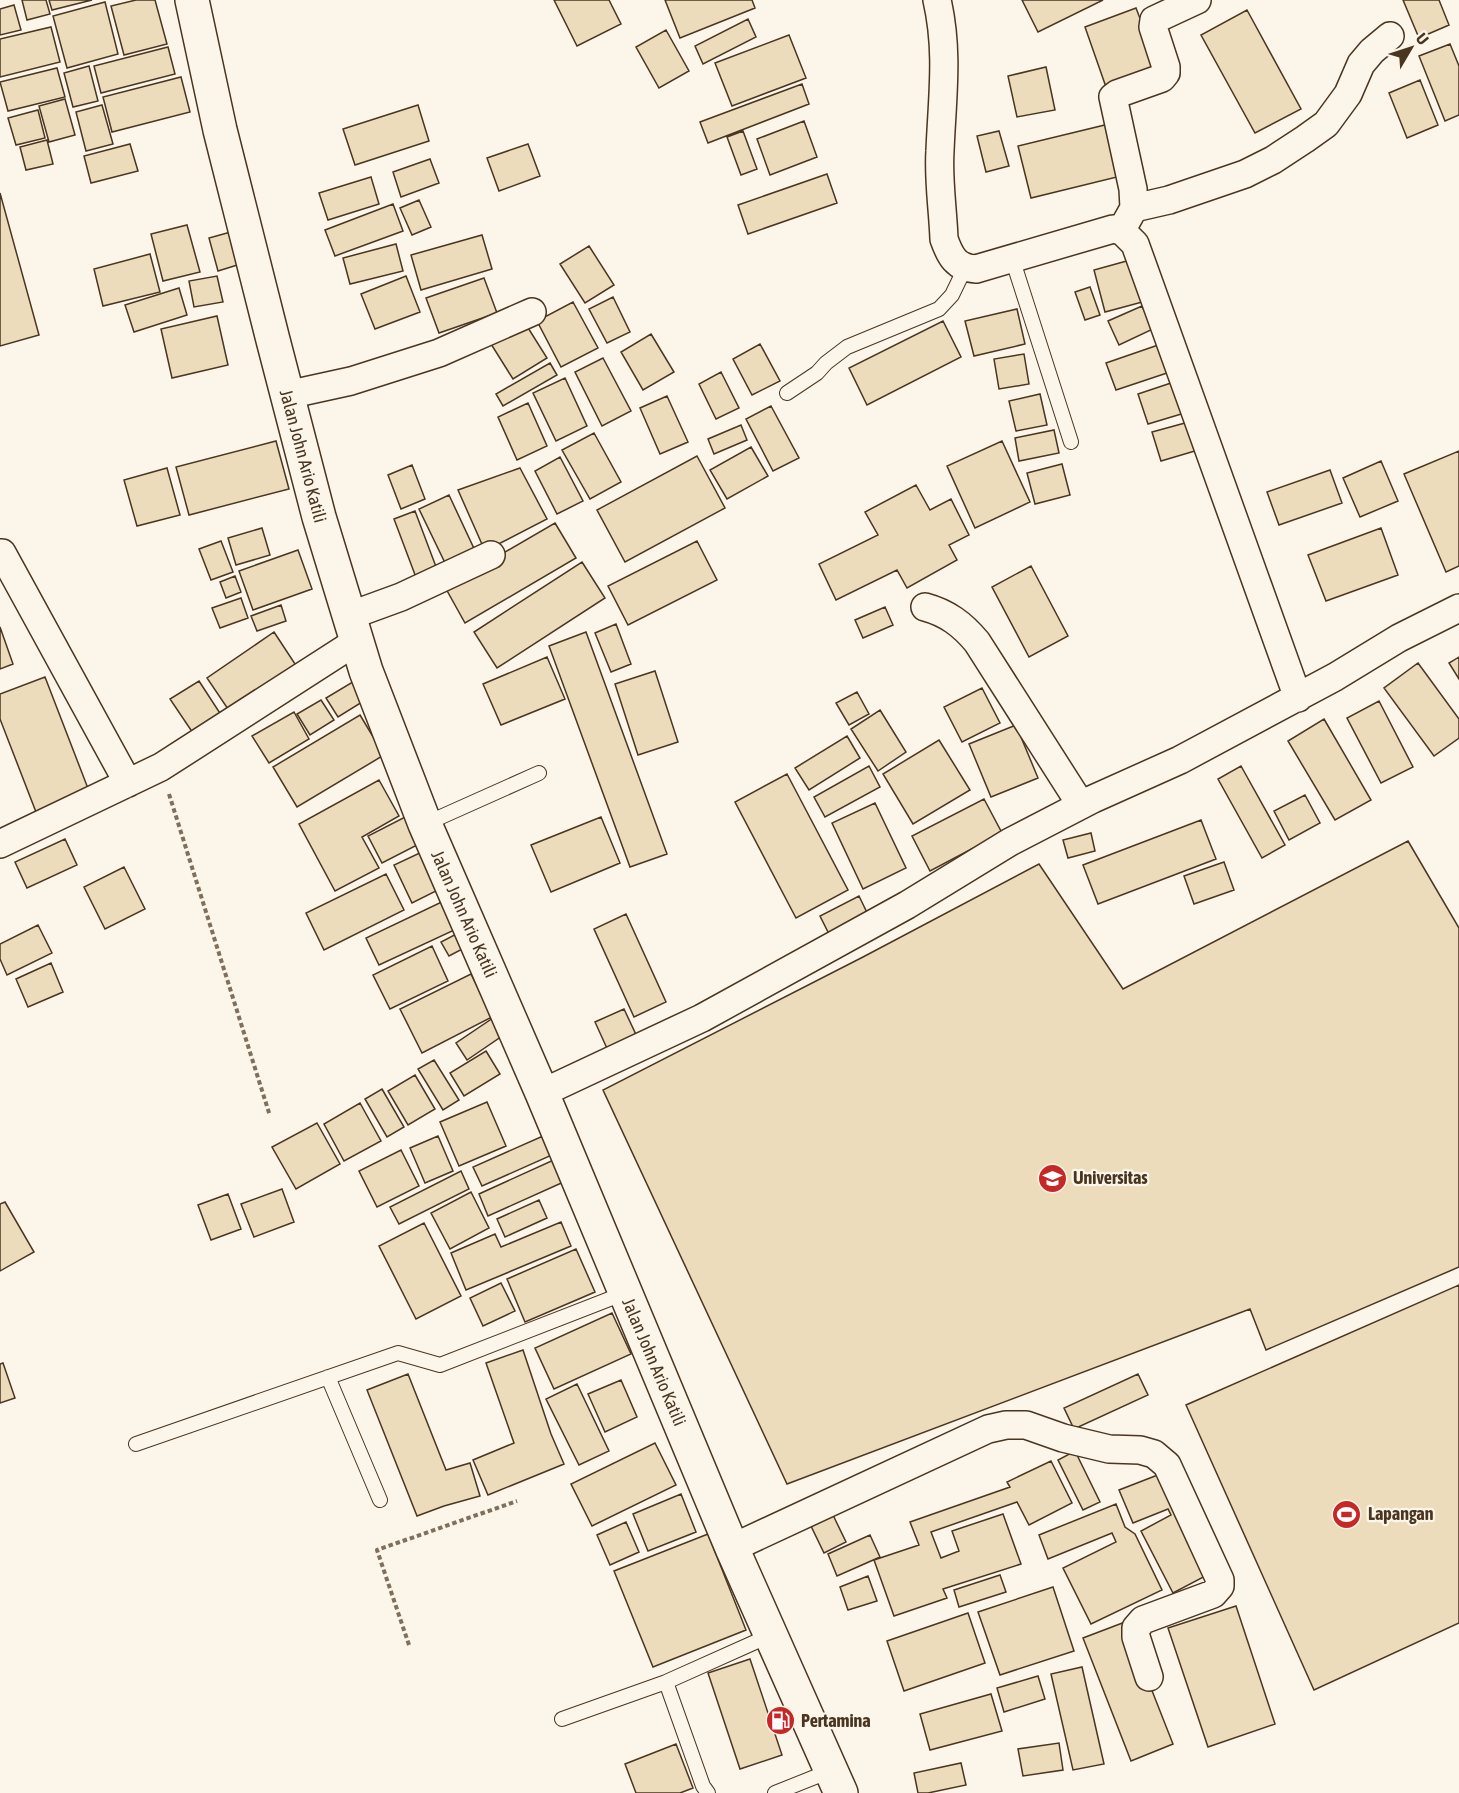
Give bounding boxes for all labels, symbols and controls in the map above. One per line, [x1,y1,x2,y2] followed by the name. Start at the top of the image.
[1381,18,1441,78] north arrow
[1413,29,1433,48] text: U
[276,387,331,525] street label: Jalan John Ario Katili
[427,847,502,981] street label: Jalan John Ario Katili
[1036,1162,1068,1194] school or university icon: Universitas
[1073,1167,1148,1188] place label: Universitas
[618,1295,691,1429] street label: Jalan John Ario Katili
[1331,1498,1363,1530] sports icon: Lapangan
[1368,1503,1434,1524] place label: Lapangan
[764,1705,796,1737] fuel station icon: Pertamina
[801,1710,871,1731] place label: Pertamina

